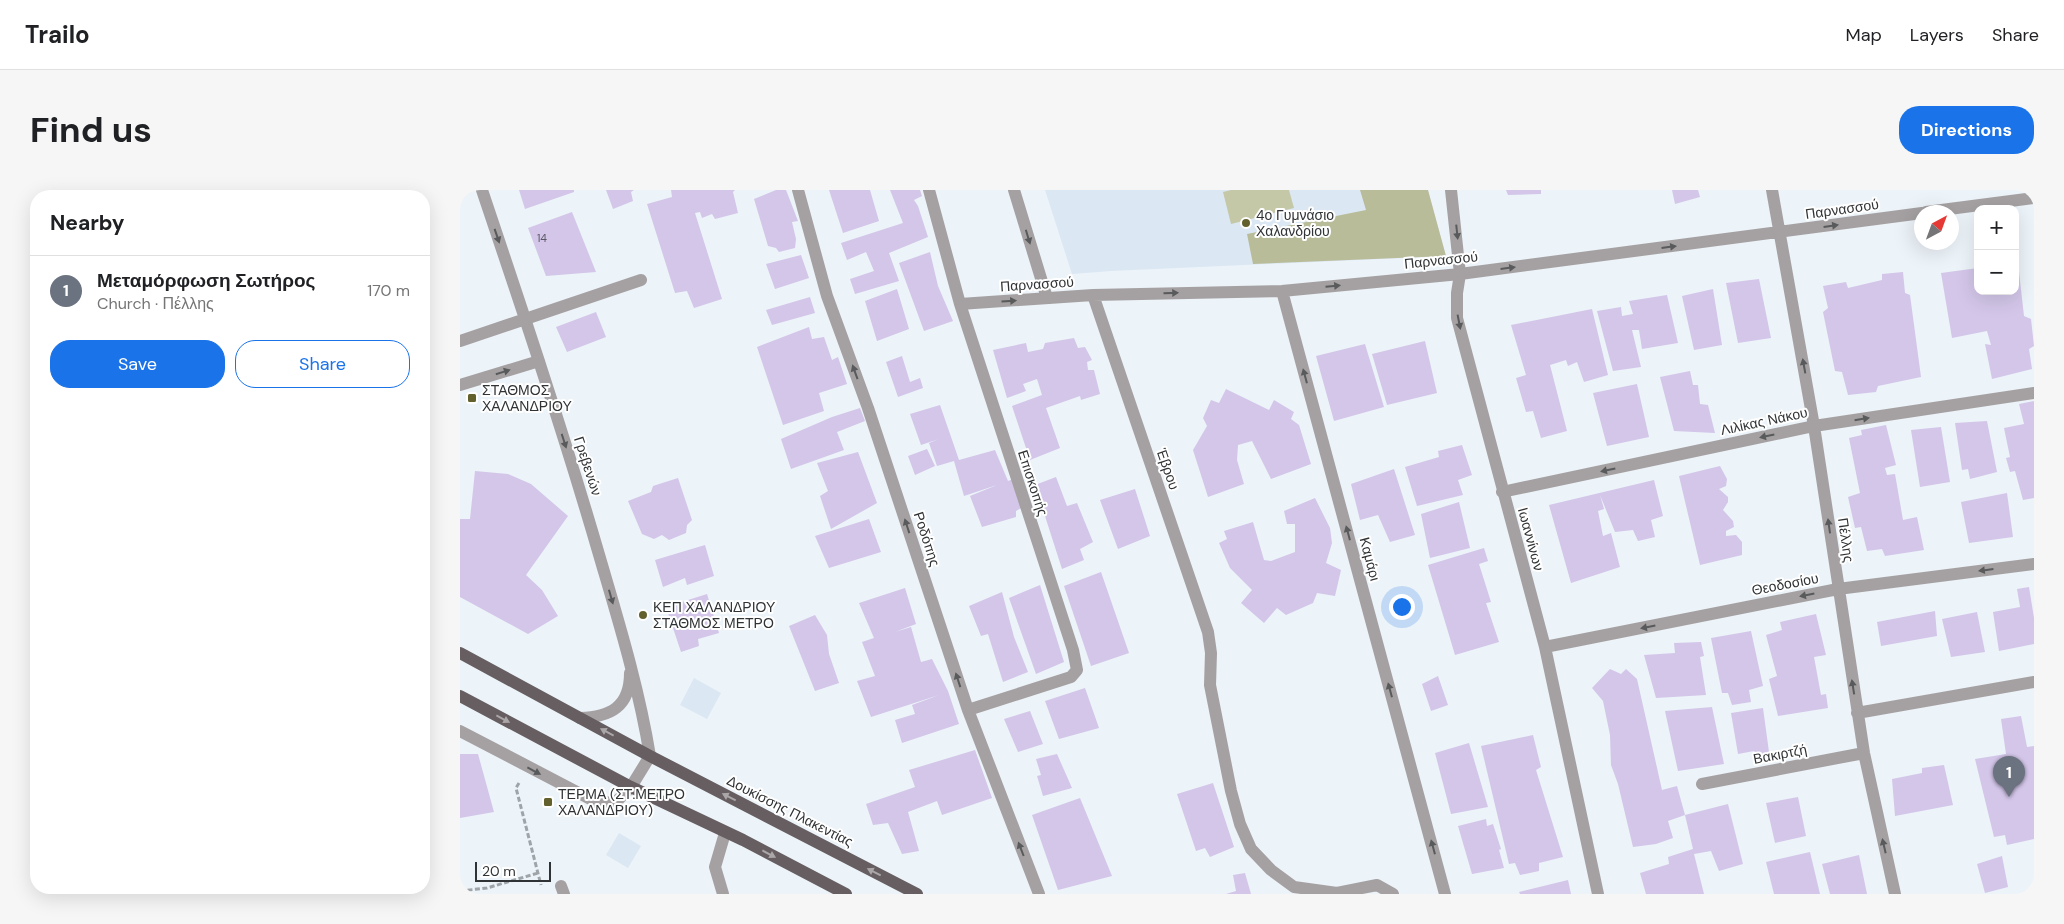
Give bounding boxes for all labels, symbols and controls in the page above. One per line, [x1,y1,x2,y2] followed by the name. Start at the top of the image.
[25,19,90,50] text: Trailo
[1846,23,1882,47] text: Map
[1910,23,1964,47] text: Layers
[1992,23,2039,47] text: Share
[1899,106,2034,154] button: Directions
[30,107,152,153] text: Find us
[1804,195,1880,223] street label: Παρνασσού
[1914,205,1959,250] north arrow
[1974,205,2019,295] map controls
[1974,205,2019,250] button: +
[1256,206,1334,240] place label: 4ο Γυμνάσιο Χαλανδρίου
[50,209,124,237] text: Nearby
[1240,217,1252,229] marker: 4ο Γυμνάσιο Χαλανδρίου
[1823,222,1839,230] one-way arrow
[1453,224,1461,240] one-way arrow
[494,229,502,244] one-way arrow
[1025,229,1032,244] one-way arrow
[537,231,547,245] house number: 14
[1662,243,1678,251] one-way arrow
[1403,247,1479,273] street label: Παρνασσού
[1974,250,2019,295] button: −
[1501,264,1517,272] one-way arrow
[97,268,315,293] text: Μεταμόρφωση Σωτήρος
[999,272,1075,296] street label: Παρνασσού
[63,280,69,301] text: 1
[367,280,410,301] text: 170 m
[1325,282,1341,290] one-way arrow
[1163,289,1179,297] one-way arrow
[97,293,214,314] text: Church · Πέλλης
[1001,296,1017,304] one-way arrow
[1455,315,1463,331] one-way arrow
[50,340,225,388] button: Save
[235,340,410,388] button: Share
[1799,357,1807,373] one-way arrow
[851,364,859,379] one-way arrow
[496,368,511,375] one-way arrow
[1301,369,1309,384] one-way arrow
[482,381,572,415] place label: ΣΤΑΘΜΟΣ ΧΑΛΑΝΔΡΙΟΥ
[466,392,478,404] marker: ΣΤΑΘΜΟΣ ΧΑΛΑΝΔΡΙΟΥ
[1719,403,1809,439] street label: Λιλίκας Νάκου
[1855,414,1871,422] one-way arrow
[1759,432,1774,440] one-way arrow
[560,434,568,449] one-way arrow
[570,434,606,498] street label: Γρεβενών
[1152,445,1183,492] street label: Έβρου
[1014,448,1052,519] street label: Επισκοπής
[1599,466,1615,474] one-way arrow
[1514,505,1548,573] street label: Ιωαννίνων
[910,509,944,569] street label: Ροδόπης
[1834,517,1858,564] street label: Πέλλης
[903,518,911,533] one-way arrow
[1824,518,1832,534] one-way arrow
[1344,526,1352,541] one-way arrow
[1356,535,1384,583] street label: Καμάρι
[1977,566,1993,574] one-way arrow
[1750,569,1820,599] street label: Θεοδοσίου
[607,589,615,604] one-way arrow
[1800,591,1815,599] one-way arrow
[1389,594,1415,620] your location
[653,598,776,632] place label: ΚΕΠ ΧΑΛΑΝΔΡΙΟΥ ΣΤΑΘΜΟΣ ΜΕΤΡΟ
[637,609,649,621] marker: ΚΕΠ ΧΑΛΑΝΔΡΙΟΥ ΣΤΑΘΜΟΣ ΜΕΤΡΟ
[1640,623,1656,631] one-way arrow
[954,672,962,687] one-way arrow
[1849,679,1857,695] one-way arrow
[1386,683,1394,698] one-way arrow
[496,715,510,723] one-way arrow
[600,728,614,737] one-way arrow
[1752,740,1808,768] street label: Βακιρτζή
[1993,756,2025,797] pin: 1
[526,767,541,775] one-way arrow
[724,771,856,851] street label: Δουκίσσης Πλακεντίας
[558,785,685,819] place label: ΤΕΡΜΑ (ΣΤ.ΜΕΤΡΟ ΧΑΛΑΝΔΡΙΟΥ)
[722,793,737,801] one-way arrow
[542,796,554,808] marker: ΤΕΡΜΑ (ΣΤ.ΜΕΤΡΟ ΧΑΛΑΝΔΡΙΟΥ)
[1428,839,1436,854] one-way arrow
[1880,839,1888,854] one-way arrow
[1017,841,1024,856] one-way arrow
[762,850,776,858] one-way arrow
[475,859,551,882] scale bar
[482,862,516,880] text: 20 m
[866,868,881,876] one-way arrow

